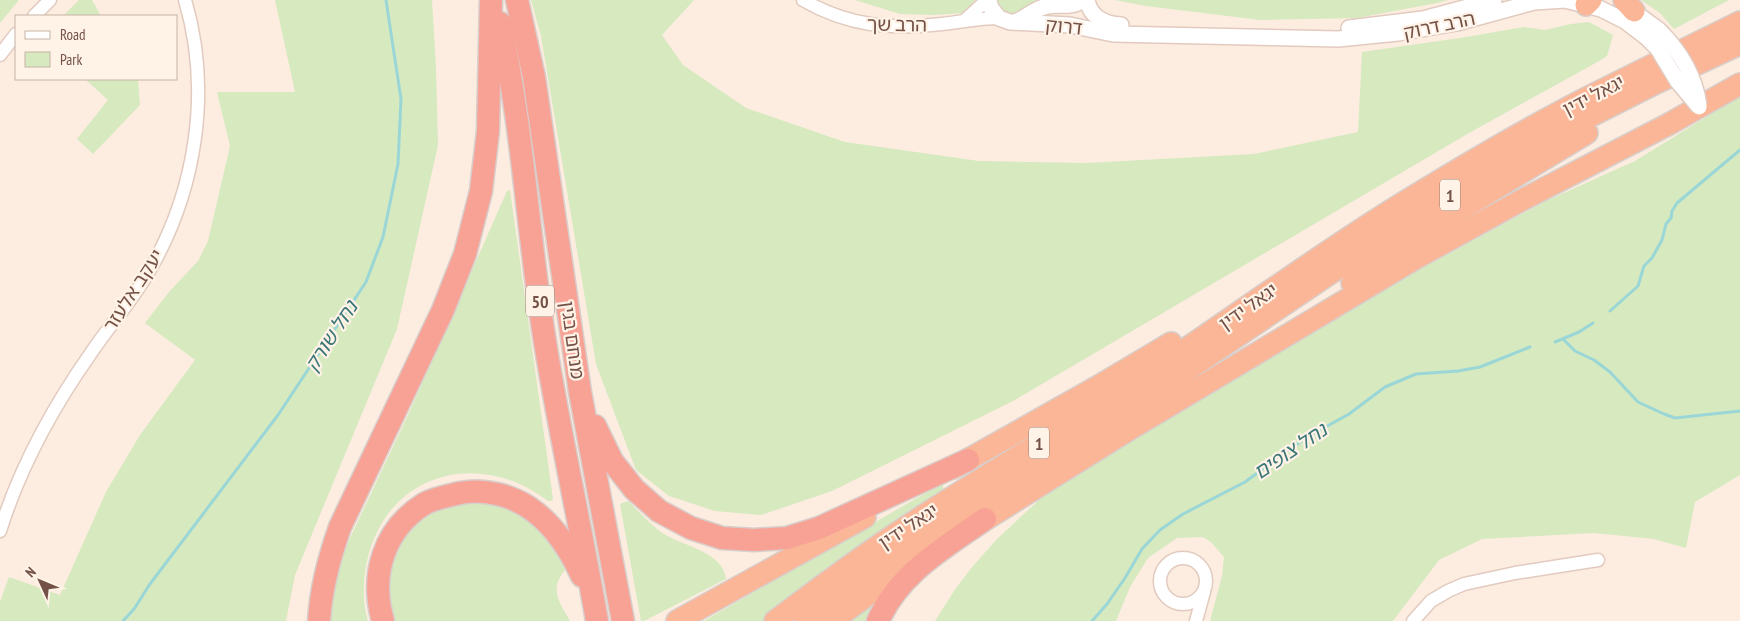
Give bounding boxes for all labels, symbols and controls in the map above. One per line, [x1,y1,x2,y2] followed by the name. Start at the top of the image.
[1401,6,1477,44] street label: הרב דרוק
[867,11,927,37] street label: הרב שך
[1044,12,1084,40] street label: דרוק
[15,15,178,80] legend
[60,25,86,44] text: Road
[60,50,82,69] text: Park
[1558,69,1628,121] street label: יגאל ידין
[1440,180,1460,210] road number: 1
[98,244,168,336] street label: יעקב אלעזר
[1214,277,1282,335] street label: יגאל ידין
[526,286,554,316] road number: 50
[299,295,364,376] water label: נחל שורק
[556,299,590,381] street label: מנחם בגין
[1248,416,1333,485] water label: נחל צופים
[1029,428,1049,458] road number: 1
[874,498,942,554] street label: יגאל ידין
[15,556,65,606] north arrow
[22,563,40,581] text: N

